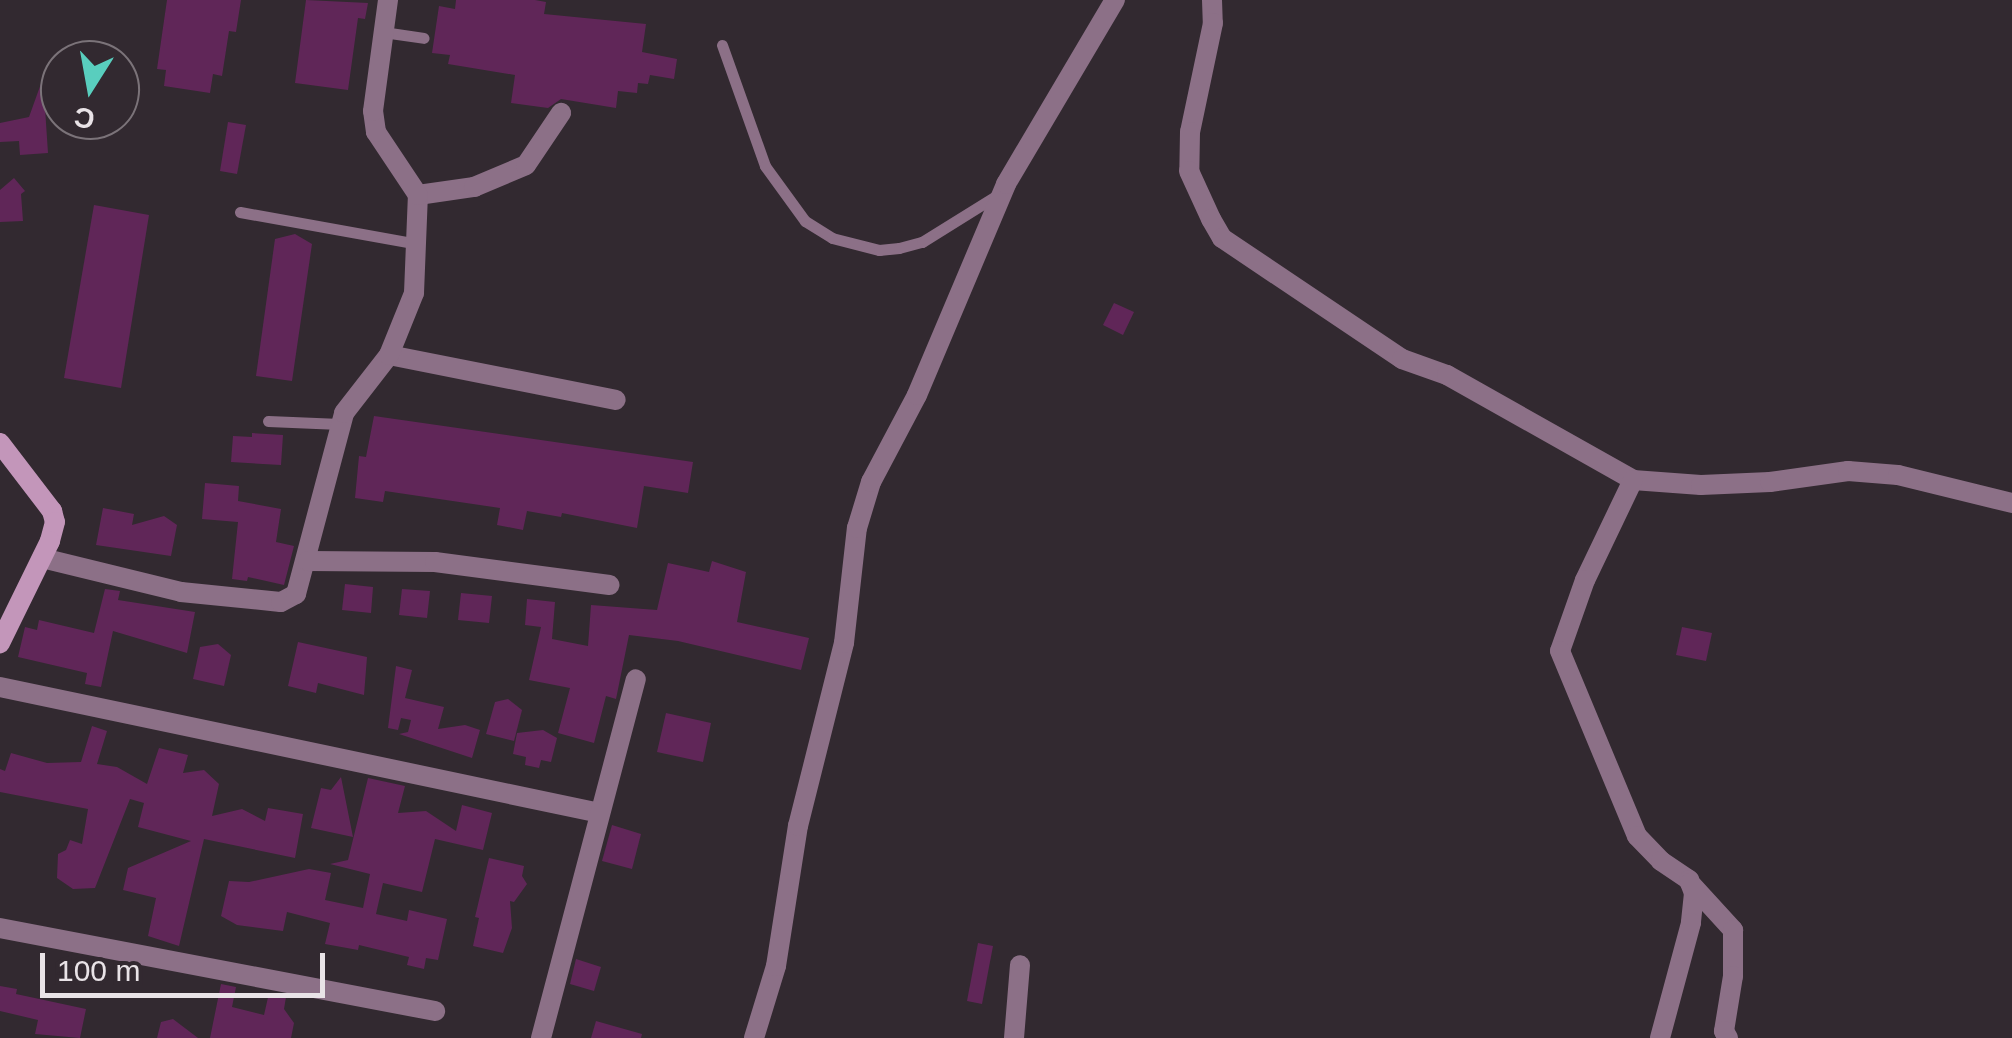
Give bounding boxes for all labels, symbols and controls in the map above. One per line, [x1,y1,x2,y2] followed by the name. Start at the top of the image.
[40,40,140,140] north arrow
[72,101,97,135] text: С
[45,933,330,995] scale bar
[57,954,140,987] text: 100 m

